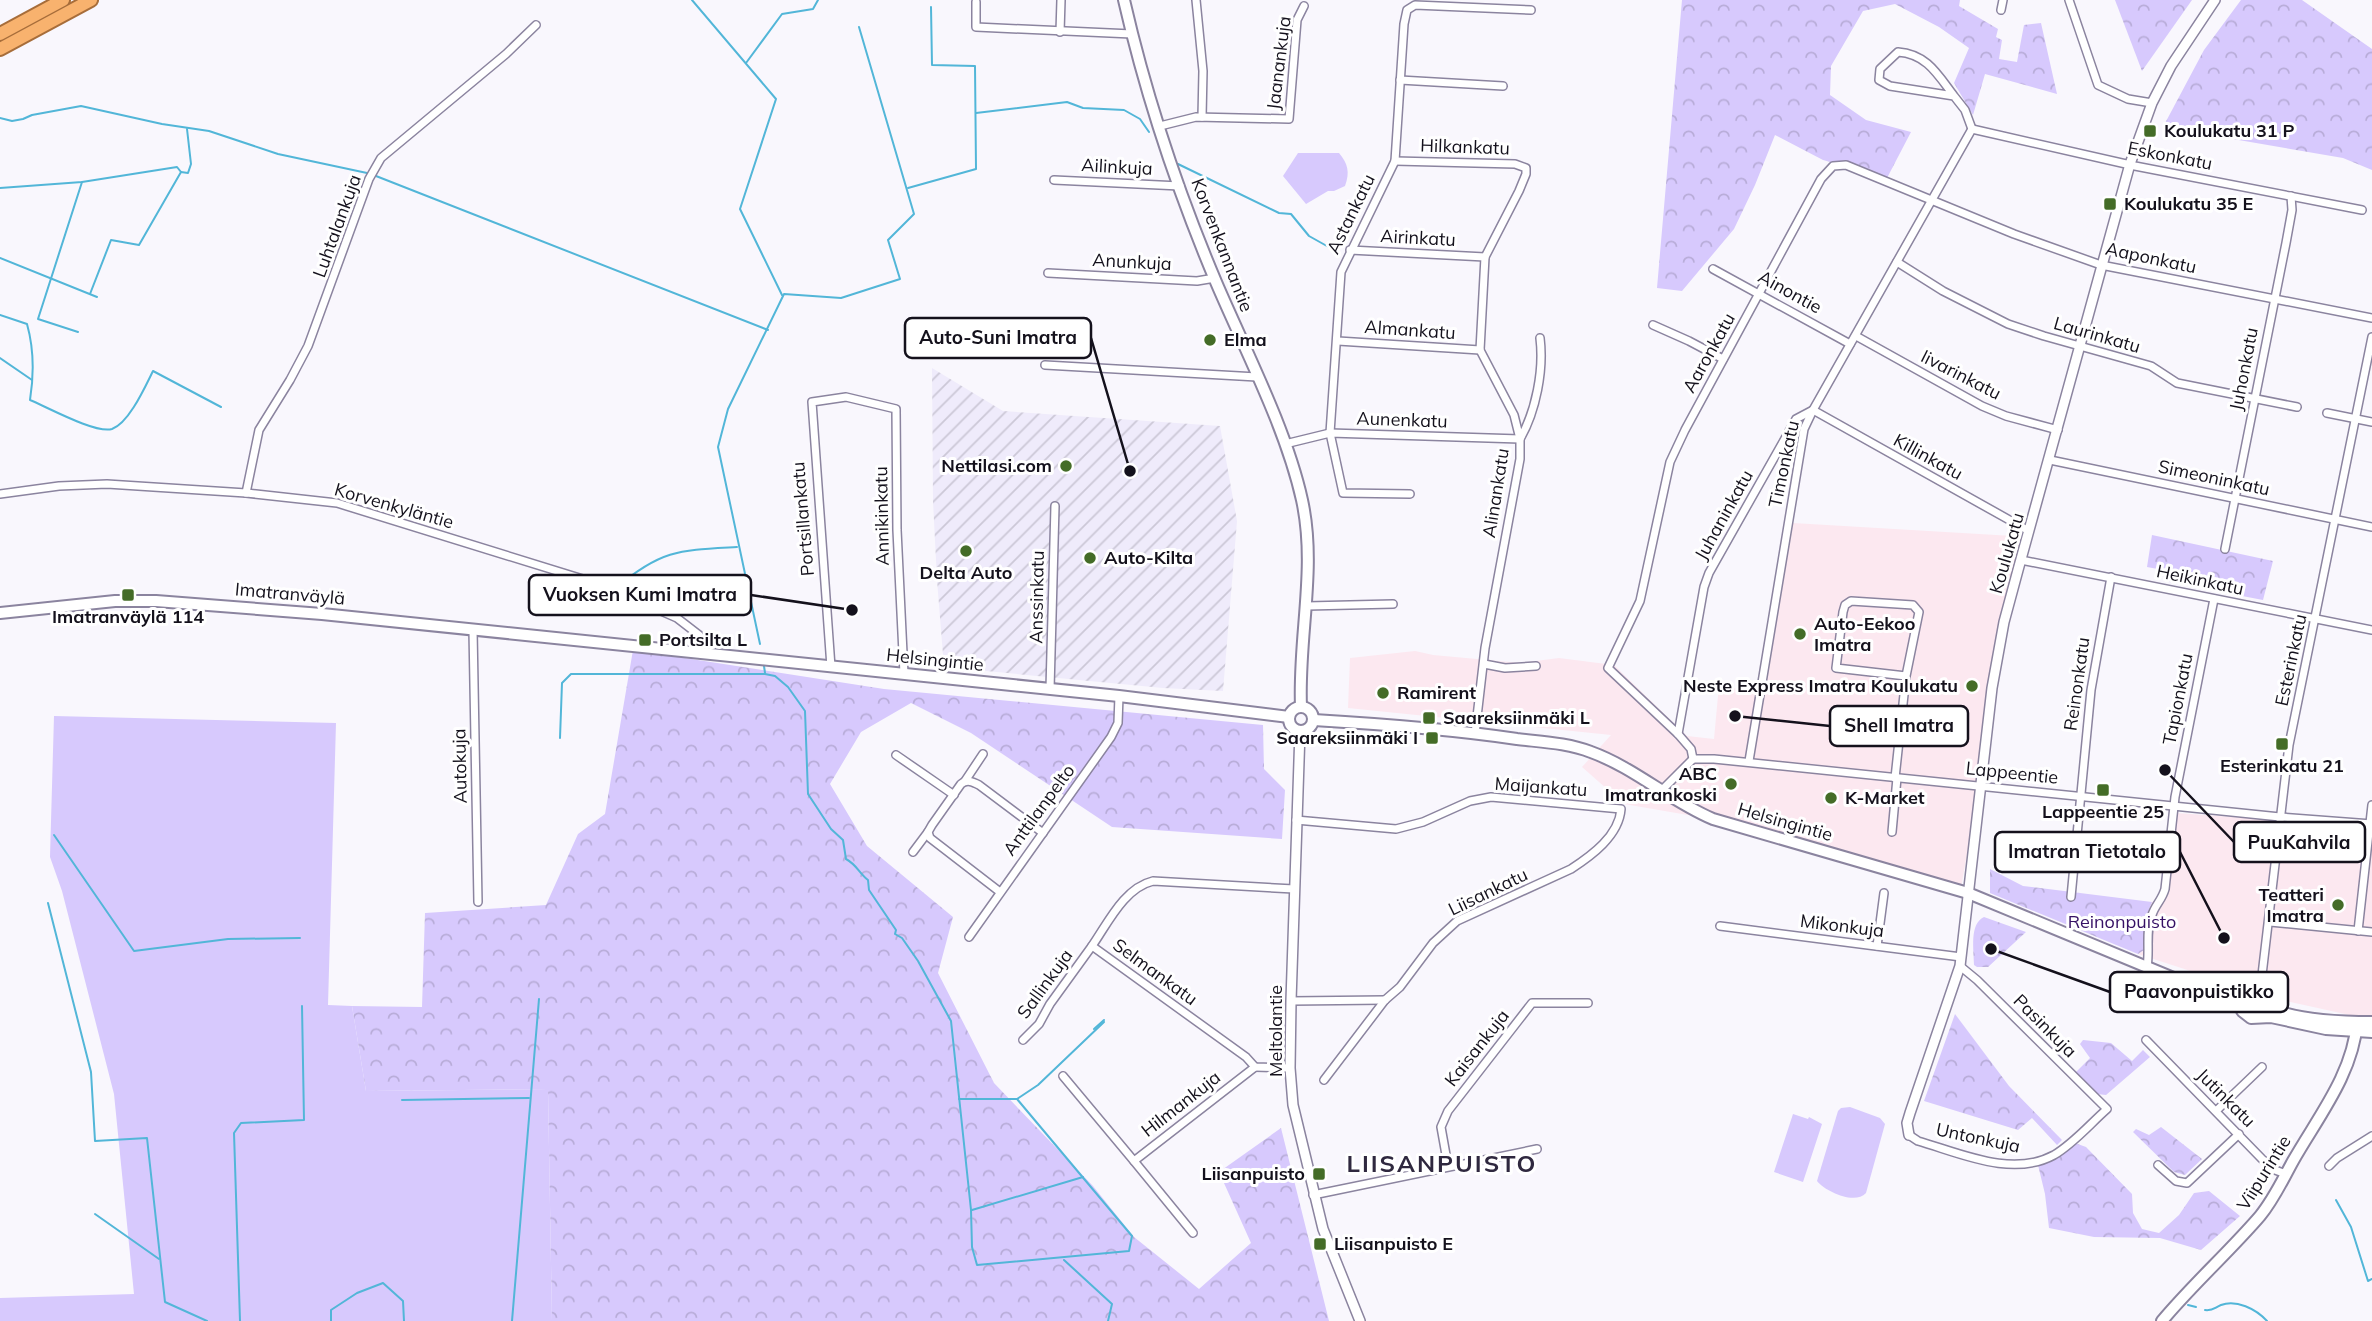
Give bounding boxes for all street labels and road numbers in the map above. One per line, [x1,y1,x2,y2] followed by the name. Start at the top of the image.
[1261,15,1296,111] street label: Jaanankuja
[1420,133,1510,160] street label: Hilkankatu
[2126,136,2214,175] street label: Eskonkatu
[1081,153,1153,180] street label: Ailinkuja
[1321,170,1380,258] street label: Astankatu
[307,171,366,281] street label: Luhtalankuja
[1186,175,1258,315] street label: Korvenkannantie
[1380,224,1456,251] street label: Airinkatu
[2104,237,2199,278] street label: Aaponkatu
[1092,248,1172,275] street label: Anunkuja
[1754,265,1826,318] street label: Ainontie
[1677,309,1740,397] street label: Aaronkatu
[2051,311,2143,358] street label: Laurinkatu
[1364,315,1456,344] street label: Almankatu
[2224,325,2263,413] street label: Juhonkatu
[1917,345,2005,405] street label: Iivarinkatu
[1356,406,1448,433] street label: Aunenkatu
[1763,418,1804,510] street label: Timonkatu
[1890,428,1967,485] street label: Killinkatu
[1477,446,1514,539] street label: Alinankatu
[2156,454,2272,501] street label: Simeoninkatu
[786,461,819,577] street label: Portsillankatu
[869,466,894,566] street label: Annikinkatu
[1689,466,1758,564] street label: Juhaninkatu
[332,478,456,534] street label: Korvenkyläntie
[1984,510,2029,596] street label: Koulukatu
[1024,550,1049,644] street label: Anssinkatu
[2154,559,2246,600] street label: Heikinkatu
[234,577,346,610] street label: Imatranväylä
[2270,612,2311,708] street label: Esterinkatu
[2059,636,2094,732] street label: Reinonkatu
[885,643,985,676] street label: Helsingintie
[2157,651,2198,747] street label: Tapionkatu
[447,728,472,804] street label: Autokuja
[1965,756,2059,789] street label: Lappeentie
[998,759,1079,860] street label: Anttilanpelto
[1494,772,1588,801] street label: Maijankatu
[1735,797,1835,846] street label: Helsingintie
[1444,863,1531,921] street label: Liisankatu
[1799,909,1885,942] street label: Mikonkuja
[1108,933,1202,1010] street label: Selmankatu
[1012,945,1077,1023] street label: Sallinkuja
[1264,985,1287,1077] street label: Meltolantie
[2009,989,2082,1062] street label: Pasinkuja
[1439,1005,1514,1091] street label: Kaisankuja
[2192,1063,2261,1132] street label: Jutinkatu
[1136,1066,1225,1142] street label: Hilmankuja
[1934,1117,2022,1158] street label: Untonkuja
[2232,1131,2296,1214] street label: Viipurintie

